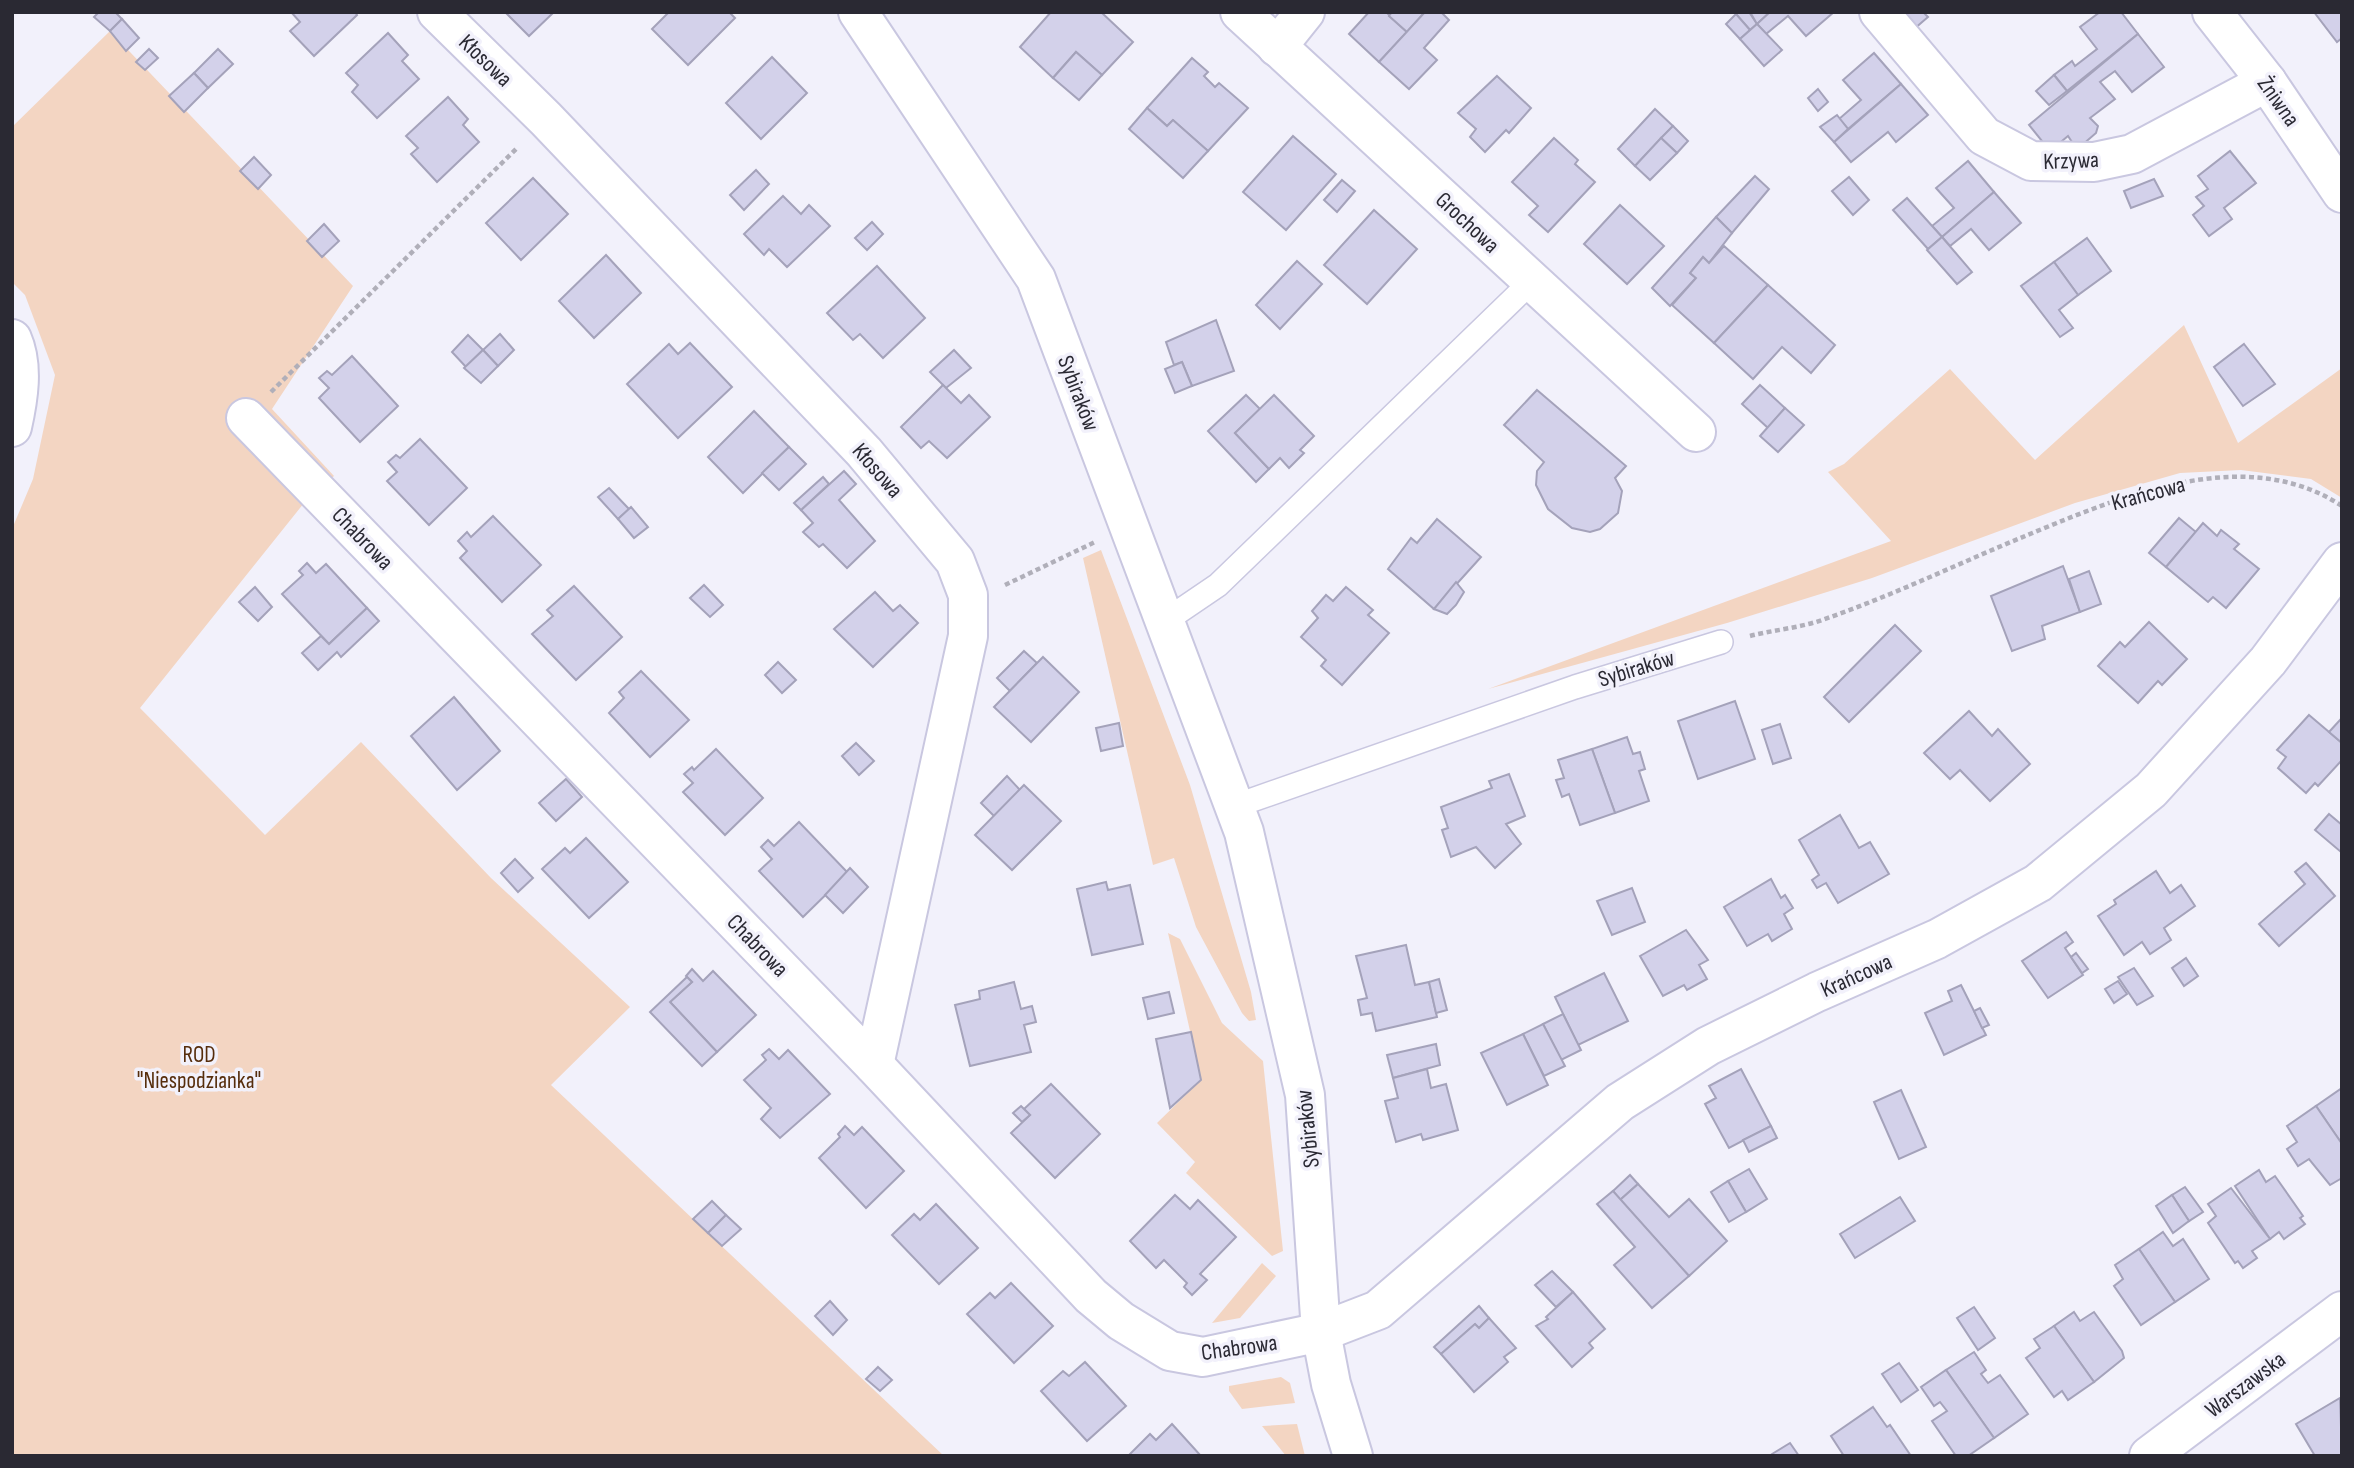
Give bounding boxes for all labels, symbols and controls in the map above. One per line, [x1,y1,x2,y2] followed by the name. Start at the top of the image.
[453,29,518,93] street label: Kłosowa
[2251,71,2305,132] street label: Żniwna
[2043,146,2099,176] street label: Krzywa
[1430,186,1505,259] street label: Grochowa
[1051,352,1105,435] street label: Sybiraków
[846,438,909,504] street label: Kłosowa
[2108,471,2188,517] street label: Krańcowa
[326,501,399,576] street label: Chabrowa
[1595,644,1678,694] street label: Sybiraków
[721,908,794,983] street label: Chabrowa
[1816,948,1896,1004] street label: Krańcowa
[137,1041,261,1095] park label: ROD "Niespodzianka"
[1290,1088,1326,1169] street label: Sybiraków
[1199,1329,1279,1367] street label: Chabrowa
[2200,1346,2291,1424] street label: Warszawska

